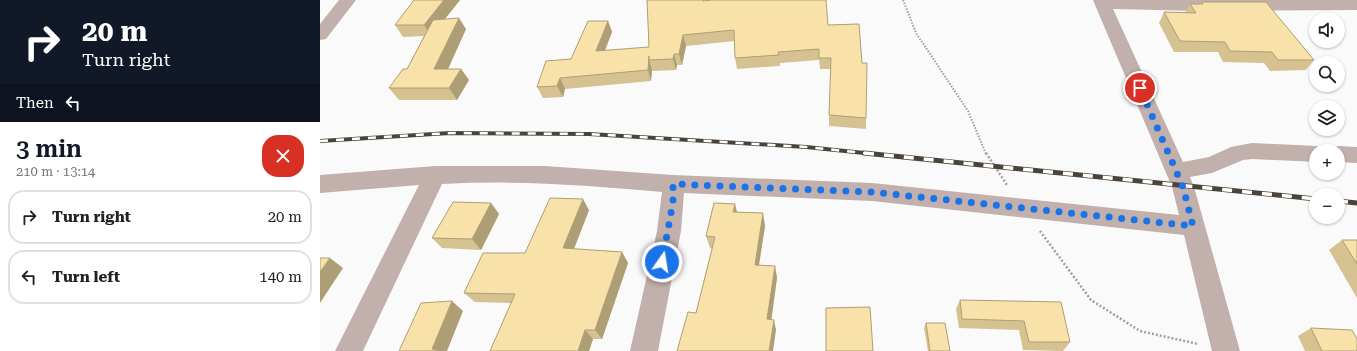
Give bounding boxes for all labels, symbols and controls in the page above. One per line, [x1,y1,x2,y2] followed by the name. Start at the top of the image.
[1309,12,1345,224] map controls
[1309,12,1345,48] button: sound
[82,15,147,48] text: 20 m
[16,16,68,68] icon: right
[82,49,170,70] text: Turn right
[1309,56,1345,92] button: search
[1123,71,1157,105] pin
[1129,77,1151,99] icon: arrive
[62,92,84,114] icon: left
[16,94,54,112] text: Then
[1309,100,1345,136] button: layers
[16,135,82,163] text: 3 min
[262,135,304,177] button: close
[1309,144,1345,180] button: +
[16,164,95,179] text: 210 m · 13:14
[1309,188,1345,224] button: −
[18,206,40,228] icon: right
[52,208,131,226] text: Turn right
[268,208,302,226] text: 20 m
[641,241,683,283] position arrow
[18,266,40,288] icon: left
[52,268,120,286] text: Turn left
[259,268,302,286] text: 140 m

